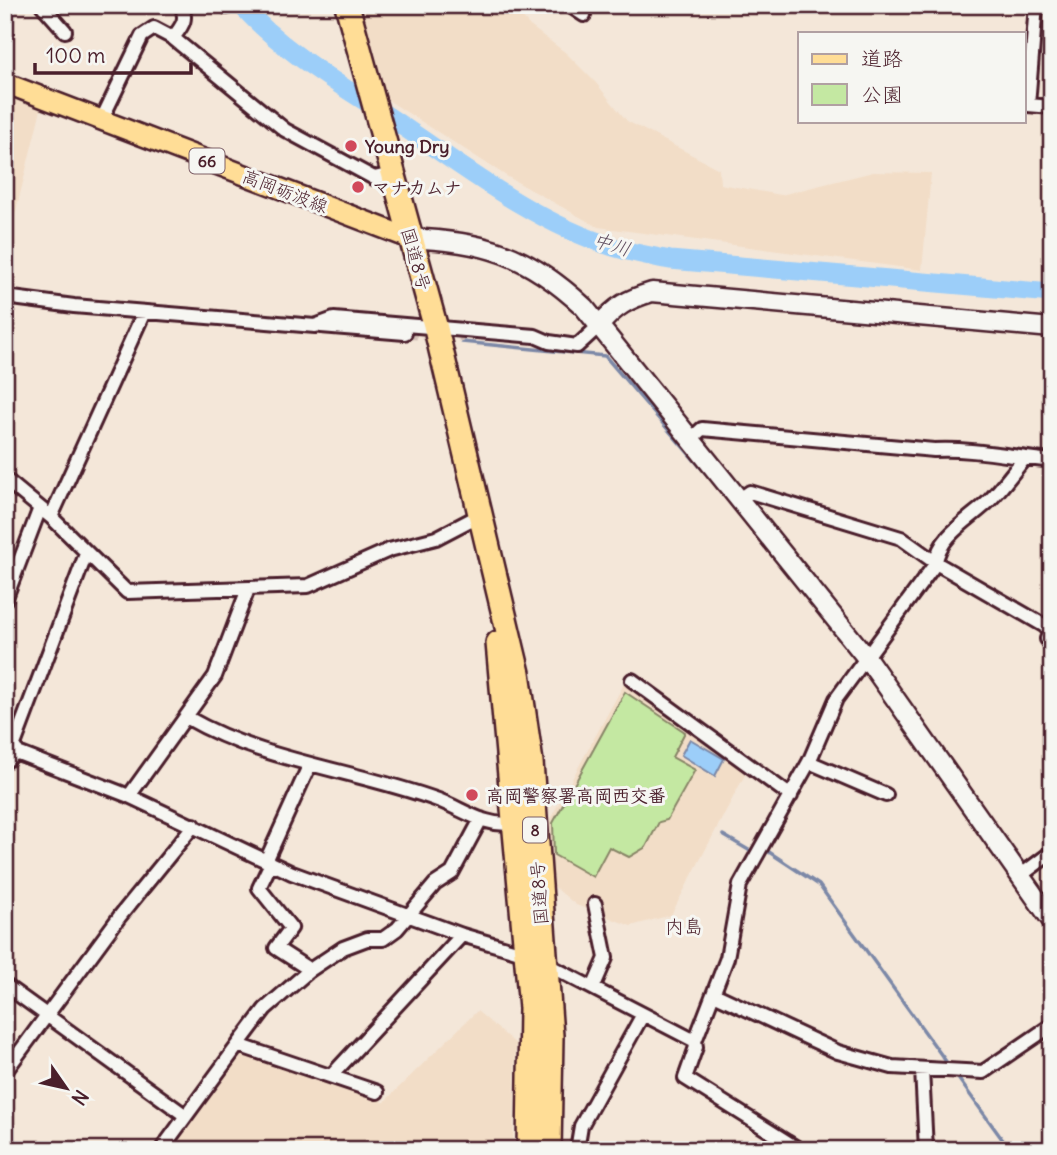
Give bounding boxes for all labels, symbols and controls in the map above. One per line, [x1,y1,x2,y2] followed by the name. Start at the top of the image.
[35,32,191,76] scale bar
[798,32,1026,122] legend
[46,42,105,69] text: 100 m
[861,45,903,72] text: 道路
[861,81,903,108] text: 公園
[364,135,449,158] place label: Young Dry
[343,138,359,154] marker: Young Dry
[190,148,224,174] road number: 66
[239,164,331,218] street label: 高岡砺波線
[372,176,462,199] place label: マナカムナ
[350,179,366,195] marker: マナカムナ
[396,225,436,293] street label: 国道8号
[590,227,634,261] water label: 中川
[486,784,666,807] place label: 高岡警察署高岡西交番
[464,787,480,803] marker: 高岡警察署高岡西交番
[523,818,547,842] road number: 8
[525,860,553,926] street label: 国道8号
[665,914,703,938] district label: 内島
[32,1054,102,1124] north arrow
[66,1085,94,1110] text: N

